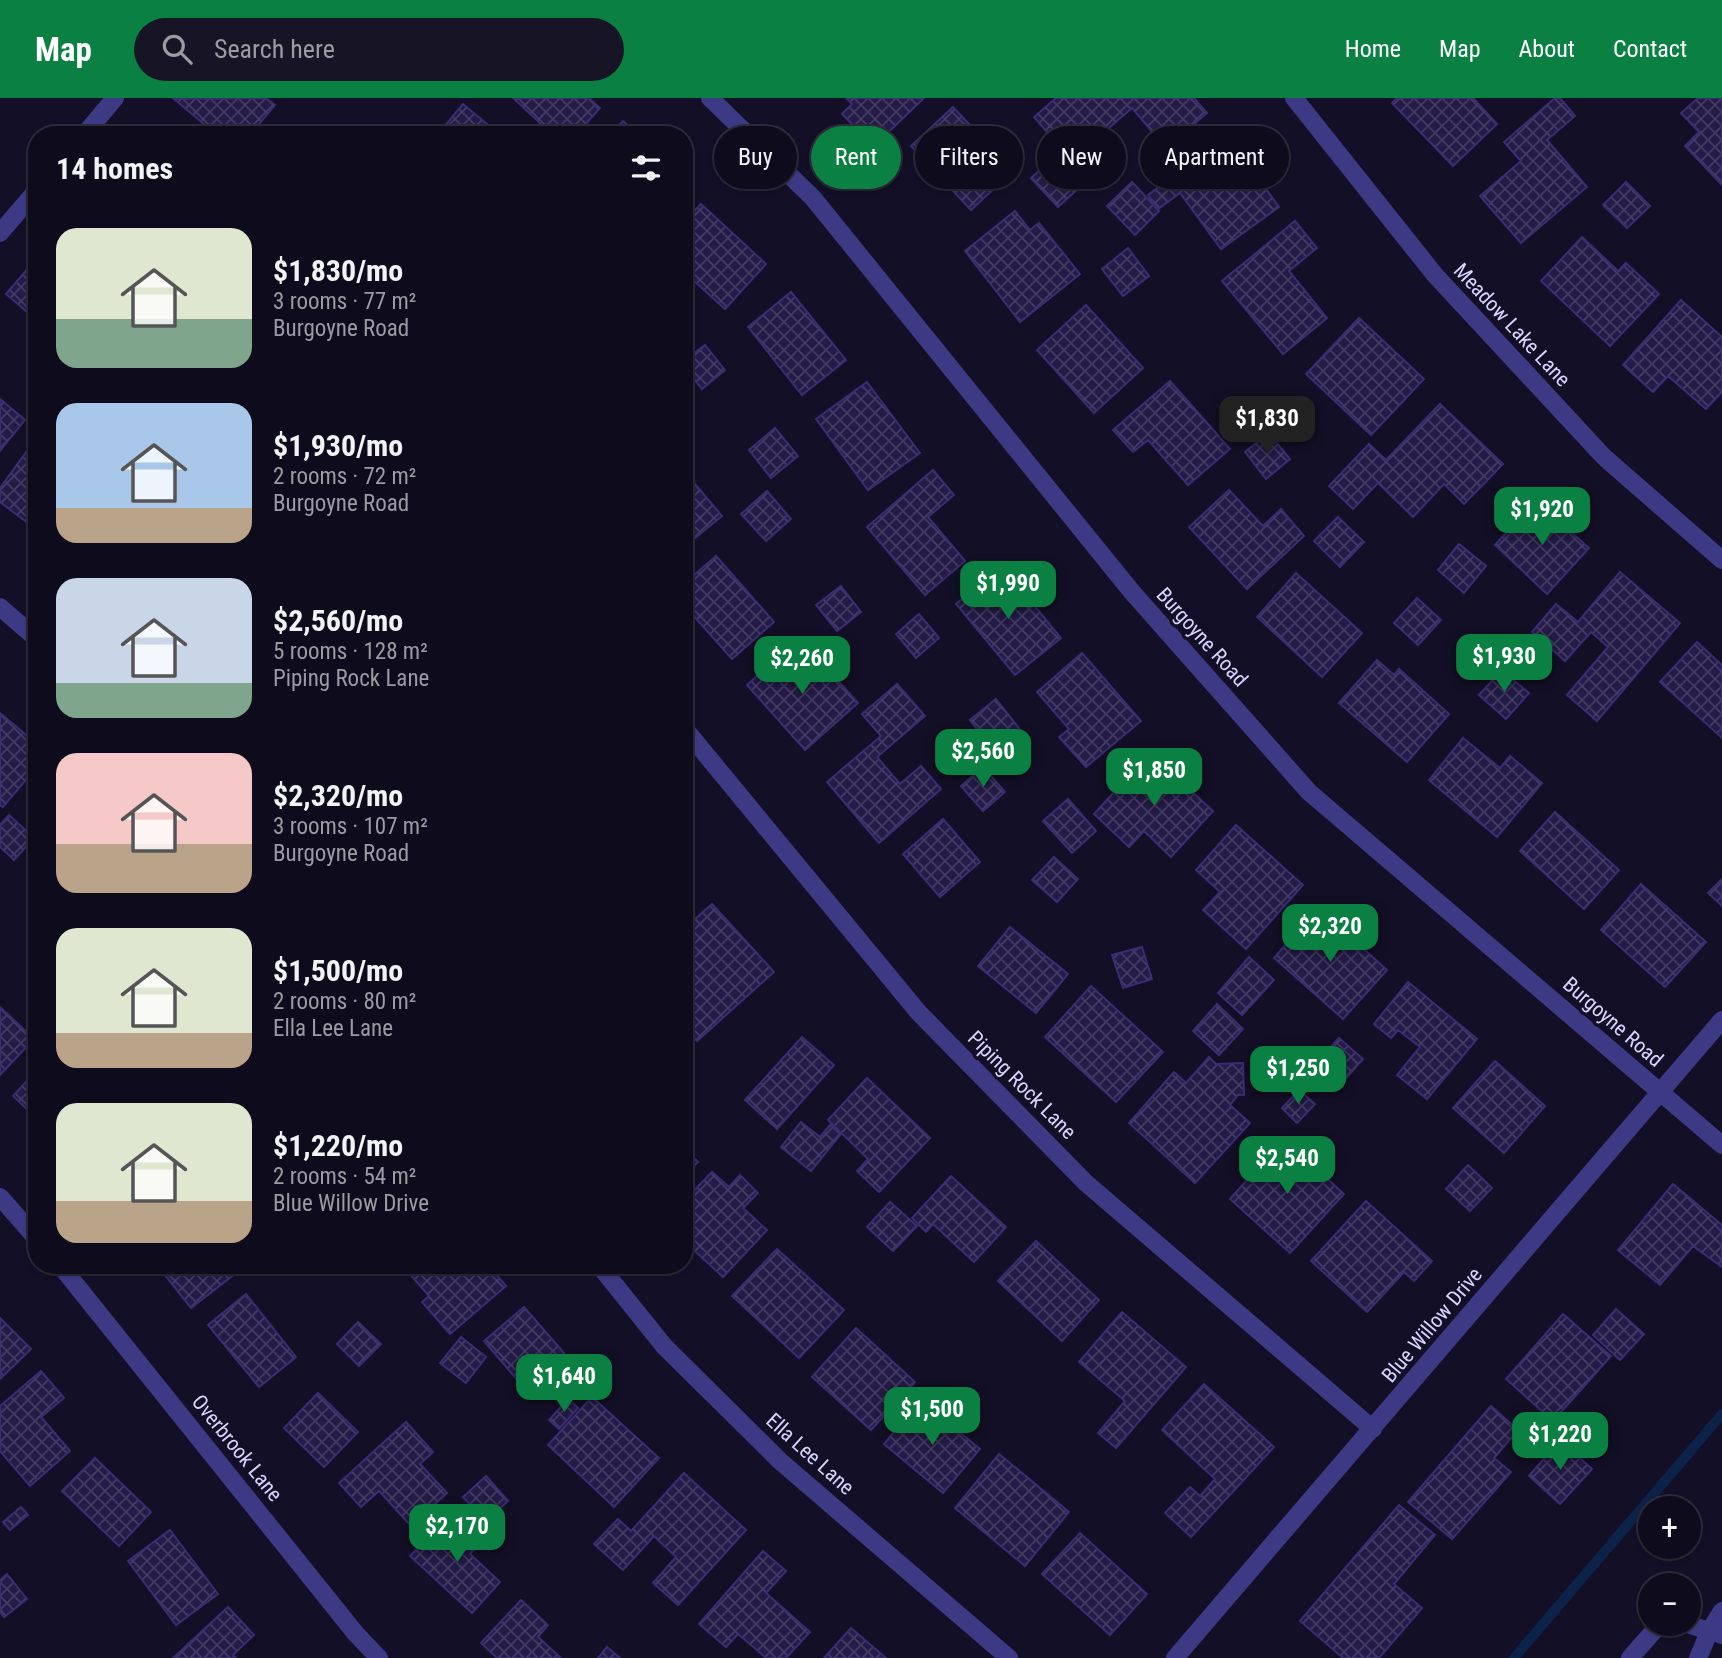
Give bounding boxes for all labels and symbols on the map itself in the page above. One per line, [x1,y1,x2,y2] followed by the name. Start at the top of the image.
[1449,259,1575,392] street label: Meadow Lake Lane
[1210,396,1324,456] pin: $1,830
[1485,488,1599,547] pin: $1,920
[951,561,1065,621] pin: $1,990
[1151,583,1253,691] street label: Burgoyne Road
[1447,634,1561,694] pin: $1,930
[745,636,859,696] pin: $2,260
[926,730,1040,789] pin: $2,560
[1097,748,1211,808] pin: $1,850
[1273,904,1387,964] pin: $2,320
[1558,972,1668,1072] street label: Burgoyne Road
[963,1026,1081,1144] street label: Piping Rock Lane
[1241,1046,1355,1106] pin: $1,250
[1230,1136,1344,1196] pin: $2,540
[1377,1263,1487,1387] street label: Blue Willow Drive
[507,1354,621,1414] pin: $1,640
[875,1388,989,1447] pin: $1,500
[187,1390,287,1506] street label: Overbrook Lane
[761,1408,859,1500] street label: Ella Lee Lane
[1503,1412,1617,1472] pin: $1,220
[400,1504,514,1564] pin: $2,170

